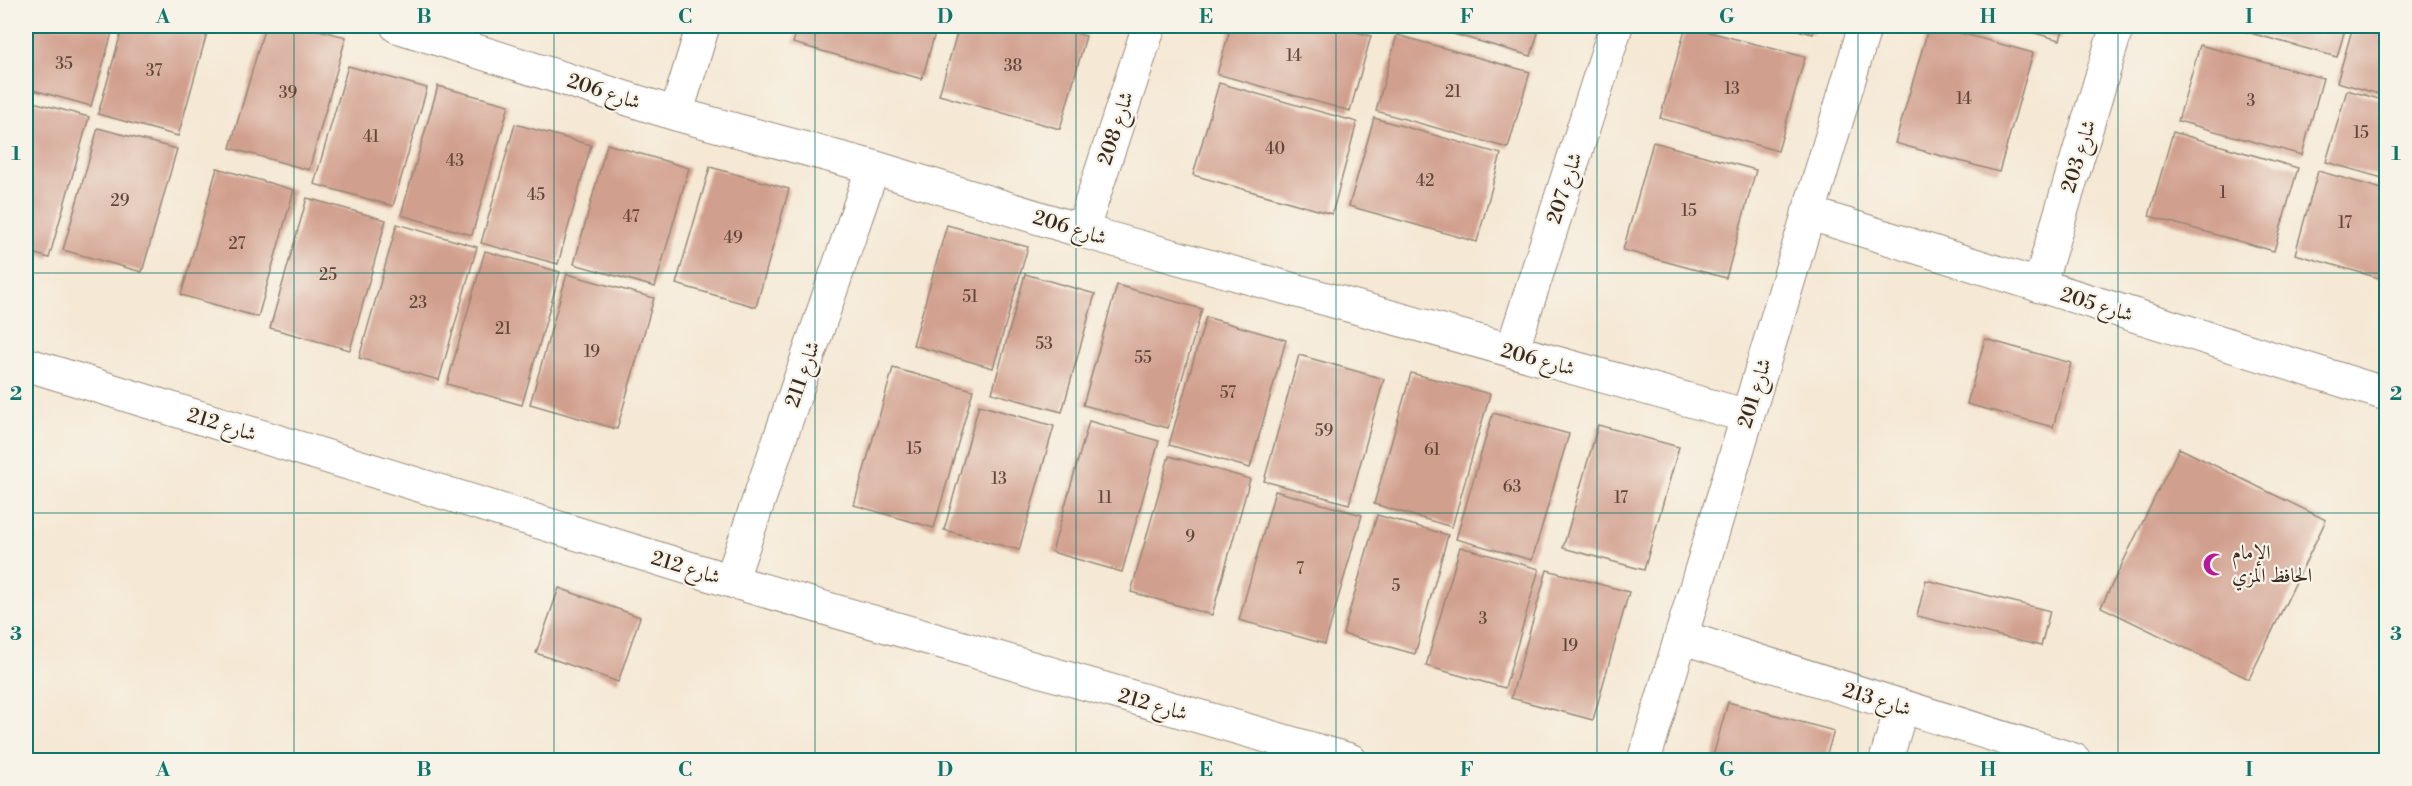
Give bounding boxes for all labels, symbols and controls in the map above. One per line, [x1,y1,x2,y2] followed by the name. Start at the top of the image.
[155,5,171,30] text: A
[416,5,432,30] text: B
[678,5,692,30] text: C
[937,5,953,30] text: D
[1199,5,1213,30] text: E
[1460,5,1474,30] text: F
[1719,5,1735,30] text: G
[1980,5,1997,30] text: H
[2245,5,2253,30] text: I
[1286,46,1302,66] house number: 14
[55,54,73,74] house number: 35
[1004,56,1023,76] house number: 38
[146,61,162,81] house number: 37
[562,69,643,120] street label: شارع 206
[1724,79,1740,99] house number: 13
[1445,82,1461,102] house number: 21
[279,83,298,103] house number: 39
[1093,89,1144,170] street label: شارع 208
[1956,89,1972,109] house number: 14
[2247,91,2256,111] house number: 3
[2057,117,2106,197] street label: شارع 203
[2353,123,2369,143] house number: 15
[363,127,379,147] house number: 41
[1265,139,1285,159] house number: 40
[11,142,21,167] text: 1
[2391,142,2401,167] text: 1
[1542,150,1592,228] street label: شارع 207
[446,151,464,171] house number: 43
[1416,171,1434,191] house number: 42
[2220,183,2227,203] house number: 1
[527,185,545,205] house number: 45
[111,191,130,211] house number: 29
[1681,201,1697,221] house number: 15
[1029,205,1109,255] street label: شارع 206
[623,207,639,227] house number: 47
[2338,213,2352,233] house number: 17
[723,228,743,248] house number: 49
[228,234,246,254] house number: 27
[319,265,337,285] house number: 25
[2056,283,2136,332] street label: شارع 205
[962,287,978,307] house number: 51
[409,293,427,313] house number: 23
[495,319,511,339] house number: 21
[1035,334,1053,354] house number: 53
[780,338,830,412] street label: شارع 211
[1497,339,1577,386] street label: شارع 206
[584,342,600,362] house number: 19
[1134,348,1152,368] house number: 55
[1733,356,1782,432] street label: شارع 201
[10,382,22,407] text: 2
[2390,382,2402,407] text: 2
[1220,383,1236,403] house number: 57
[183,403,259,452] street label: شارع 212
[1315,421,1334,441] house number: 59
[906,439,922,459] house number: 15
[1424,440,1440,460] house number: 61
[991,469,1007,489] house number: 13
[1503,477,1521,497] house number: 63
[1098,488,1112,508] house number: 11
[1614,488,1628,508] house number: 17
[1185,527,1195,547] house number: 9
[2232,541,2312,591] place label: الإمام الحافظ المزي
[647,546,723,595] street label: شارع 212
[2201,551,2227,577] mosque icon: الإمام الحافظ المزي
[1296,559,1304,579] house number: 7
[1392,576,1401,596] house number: 5
[1479,609,1488,629] house number: 3
[10,622,22,647] text: 3
[2390,622,2402,647] text: 3
[1562,636,1578,656] house number: 19
[1838,678,1914,726] street label: شارع 213
[1114,684,1190,731] street label: شارع 212
[155,758,171,783] text: A
[416,758,432,783] text: B
[678,758,692,783] text: C
[937,758,953,783] text: D
[1199,758,1213,783] text: E
[1460,758,1474,783] text: F
[1719,758,1735,783] text: G
[1980,758,1997,783] text: H
[2245,758,2253,783] text: I

